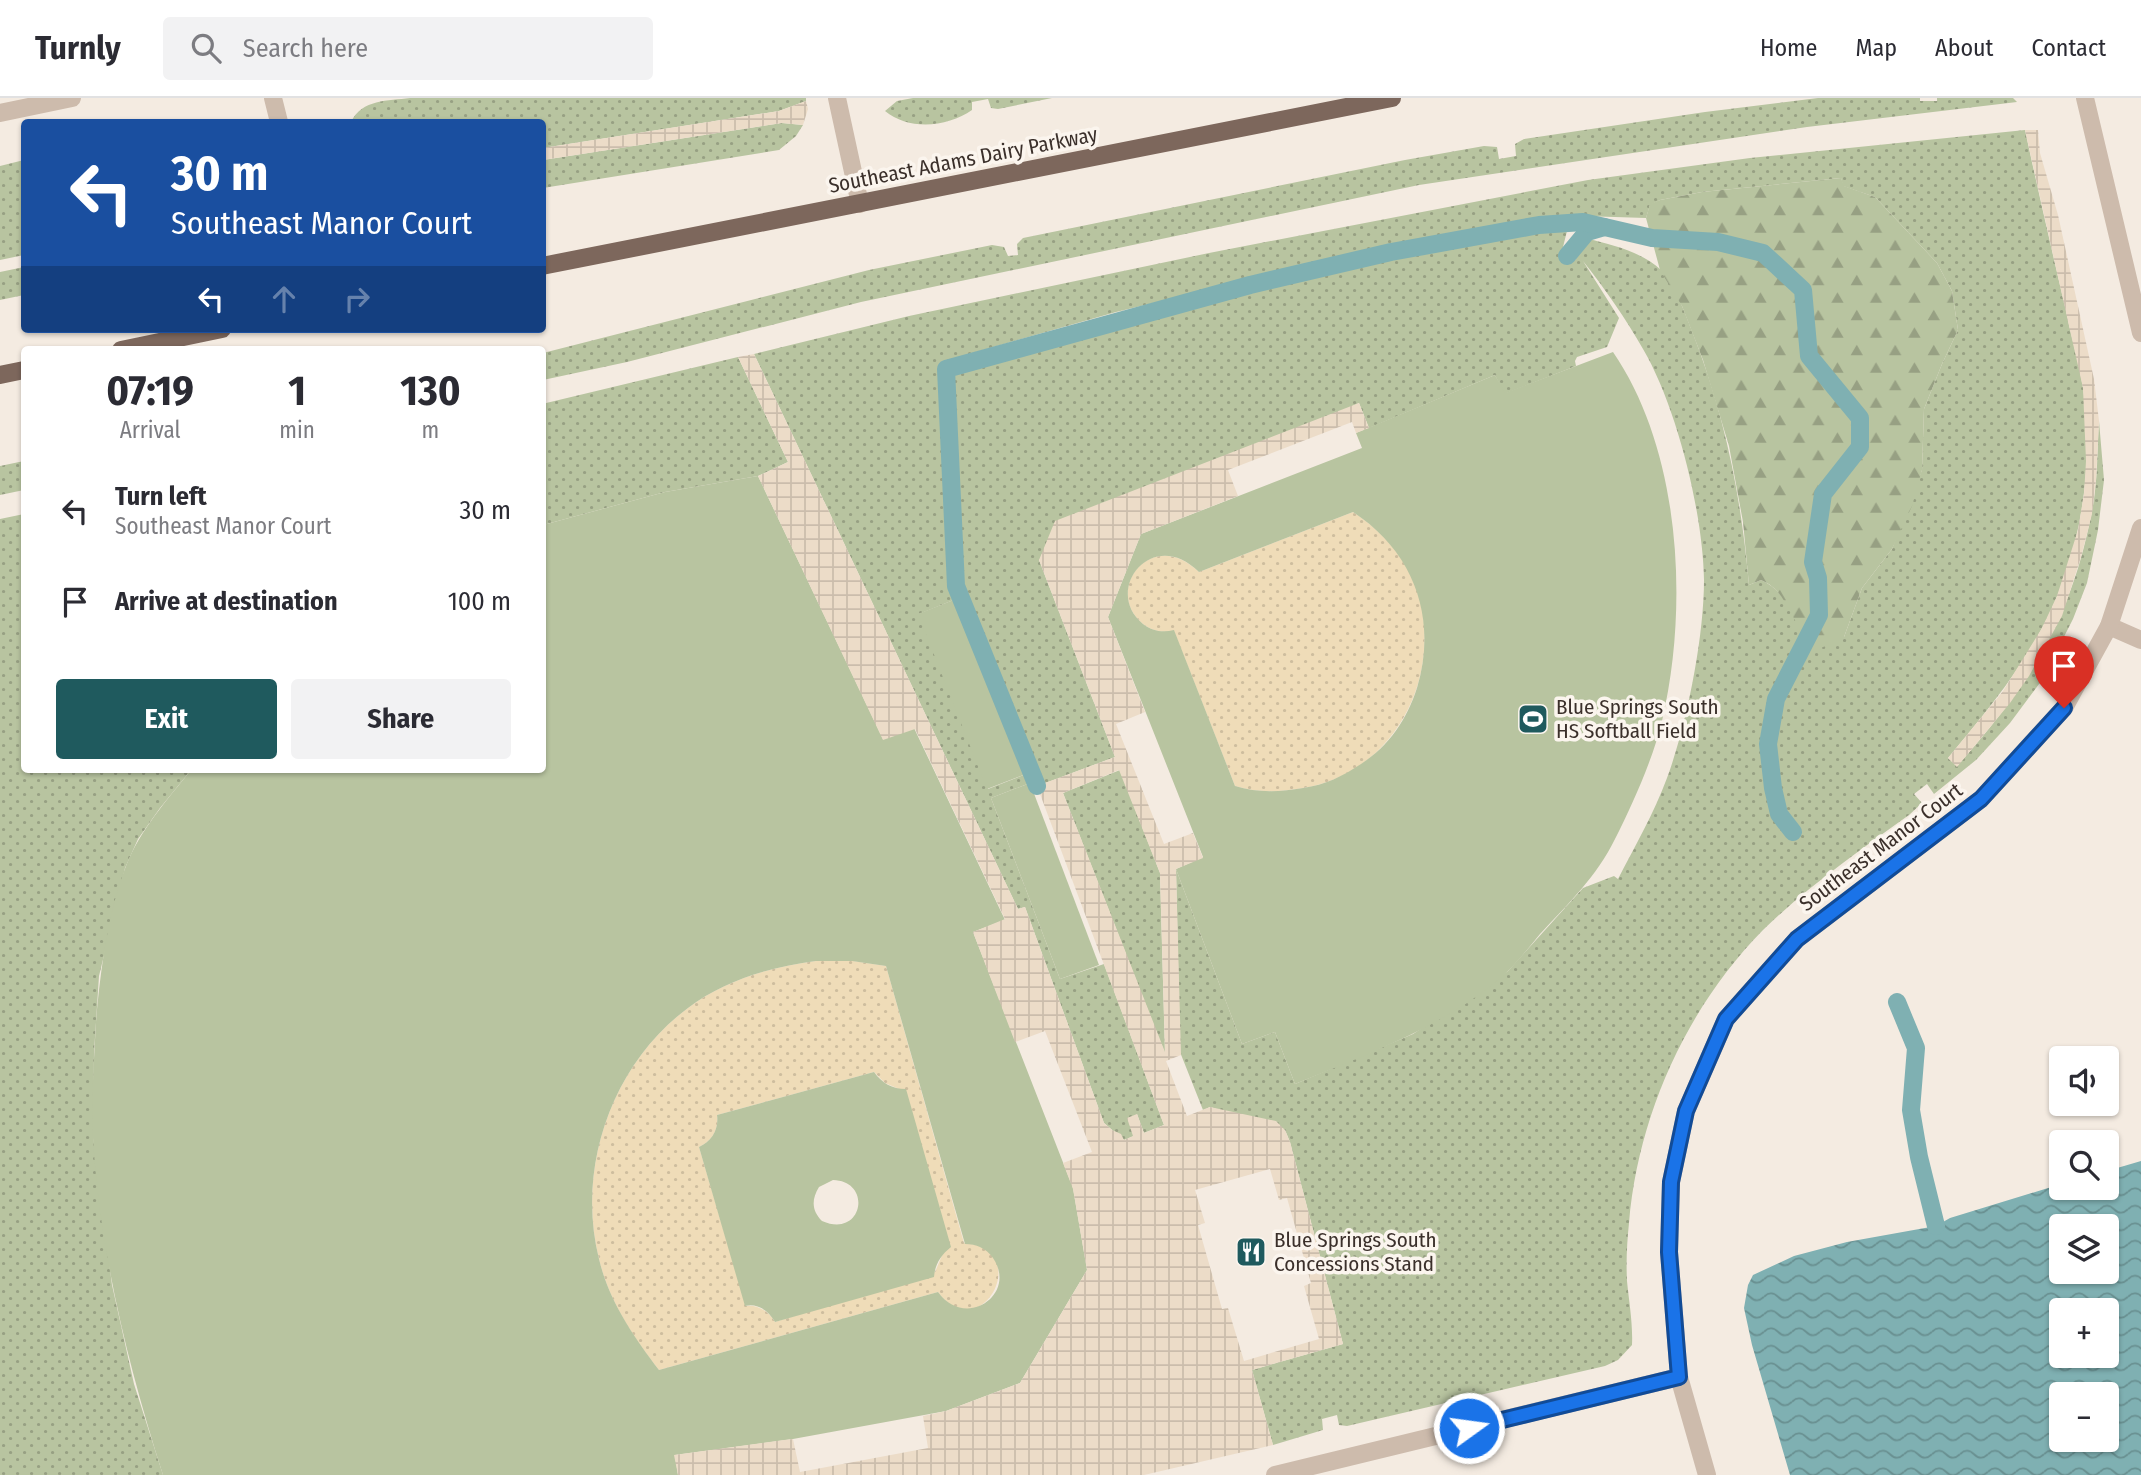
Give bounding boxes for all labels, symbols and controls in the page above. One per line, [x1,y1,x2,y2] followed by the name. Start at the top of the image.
[163,17,653,80] search box
[35,28,121,68] text: Turnly
[187,29,225,67] icon: search
[243,33,368,64] text: Search here
[1760,34,1817,62] text: Home
[1855,34,1897,62] text: Map
[1935,34,1993,62] text: About
[2031,34,2106,62] text: Contact
[826,121,1100,199] street label: Southeast Adams Dairy Parkway
[171,144,269,203] text: 30 m
[56,147,147,238] icon: left
[171,204,472,242] text: Southeast Manor Court
[192,280,230,318] icon: left
[265,280,303,318] icon: ahead
[338,280,376,318] icon: right
[106,366,194,416] text: 07:19
[288,366,306,416] text: 1
[400,366,461,416] text: 130
[120,416,181,444] text: Arrival
[279,416,315,444] text: min
[422,416,439,444] text: m
[115,481,207,512] text: Turn left
[56,492,94,530] icon: left
[460,495,511,526] text: 30 m
[115,512,331,540] text: Southeast Manor Court
[56,583,94,621] icon: arrive
[115,586,338,617] text: Arrive at destination
[448,586,511,617] text: 100 m
[2034,636,2094,708] pin
[2045,647,2083,685] icon: arrive
[56,679,277,759] button: Exit
[291,679,511,759] button: Share
[1556,694,1719,744] place label: Blue Springs South HS Softball Field
[1516,702,1550,736] sports icon: Blue Springs South HS Softball Field
[1794,777,1968,917] street label: Southeast Manor Court
[2049,1046,2119,1452] map controls
[2049,1046,2119,1116] button: sound
[2049,1130,2119,1200] button: search
[2049,1214,2119,1284] button: layers
[1274,1227,1437,1277] place label: Blue Springs South Concessions Stand
[1234,1235,1268,1269] restaurant icon: Blue Springs South Concessions Stand
[2049,1298,2119,1368] button: +
[2049,1382,2119,1452] button: −
[1432,1391,1506,1465] position arrow

